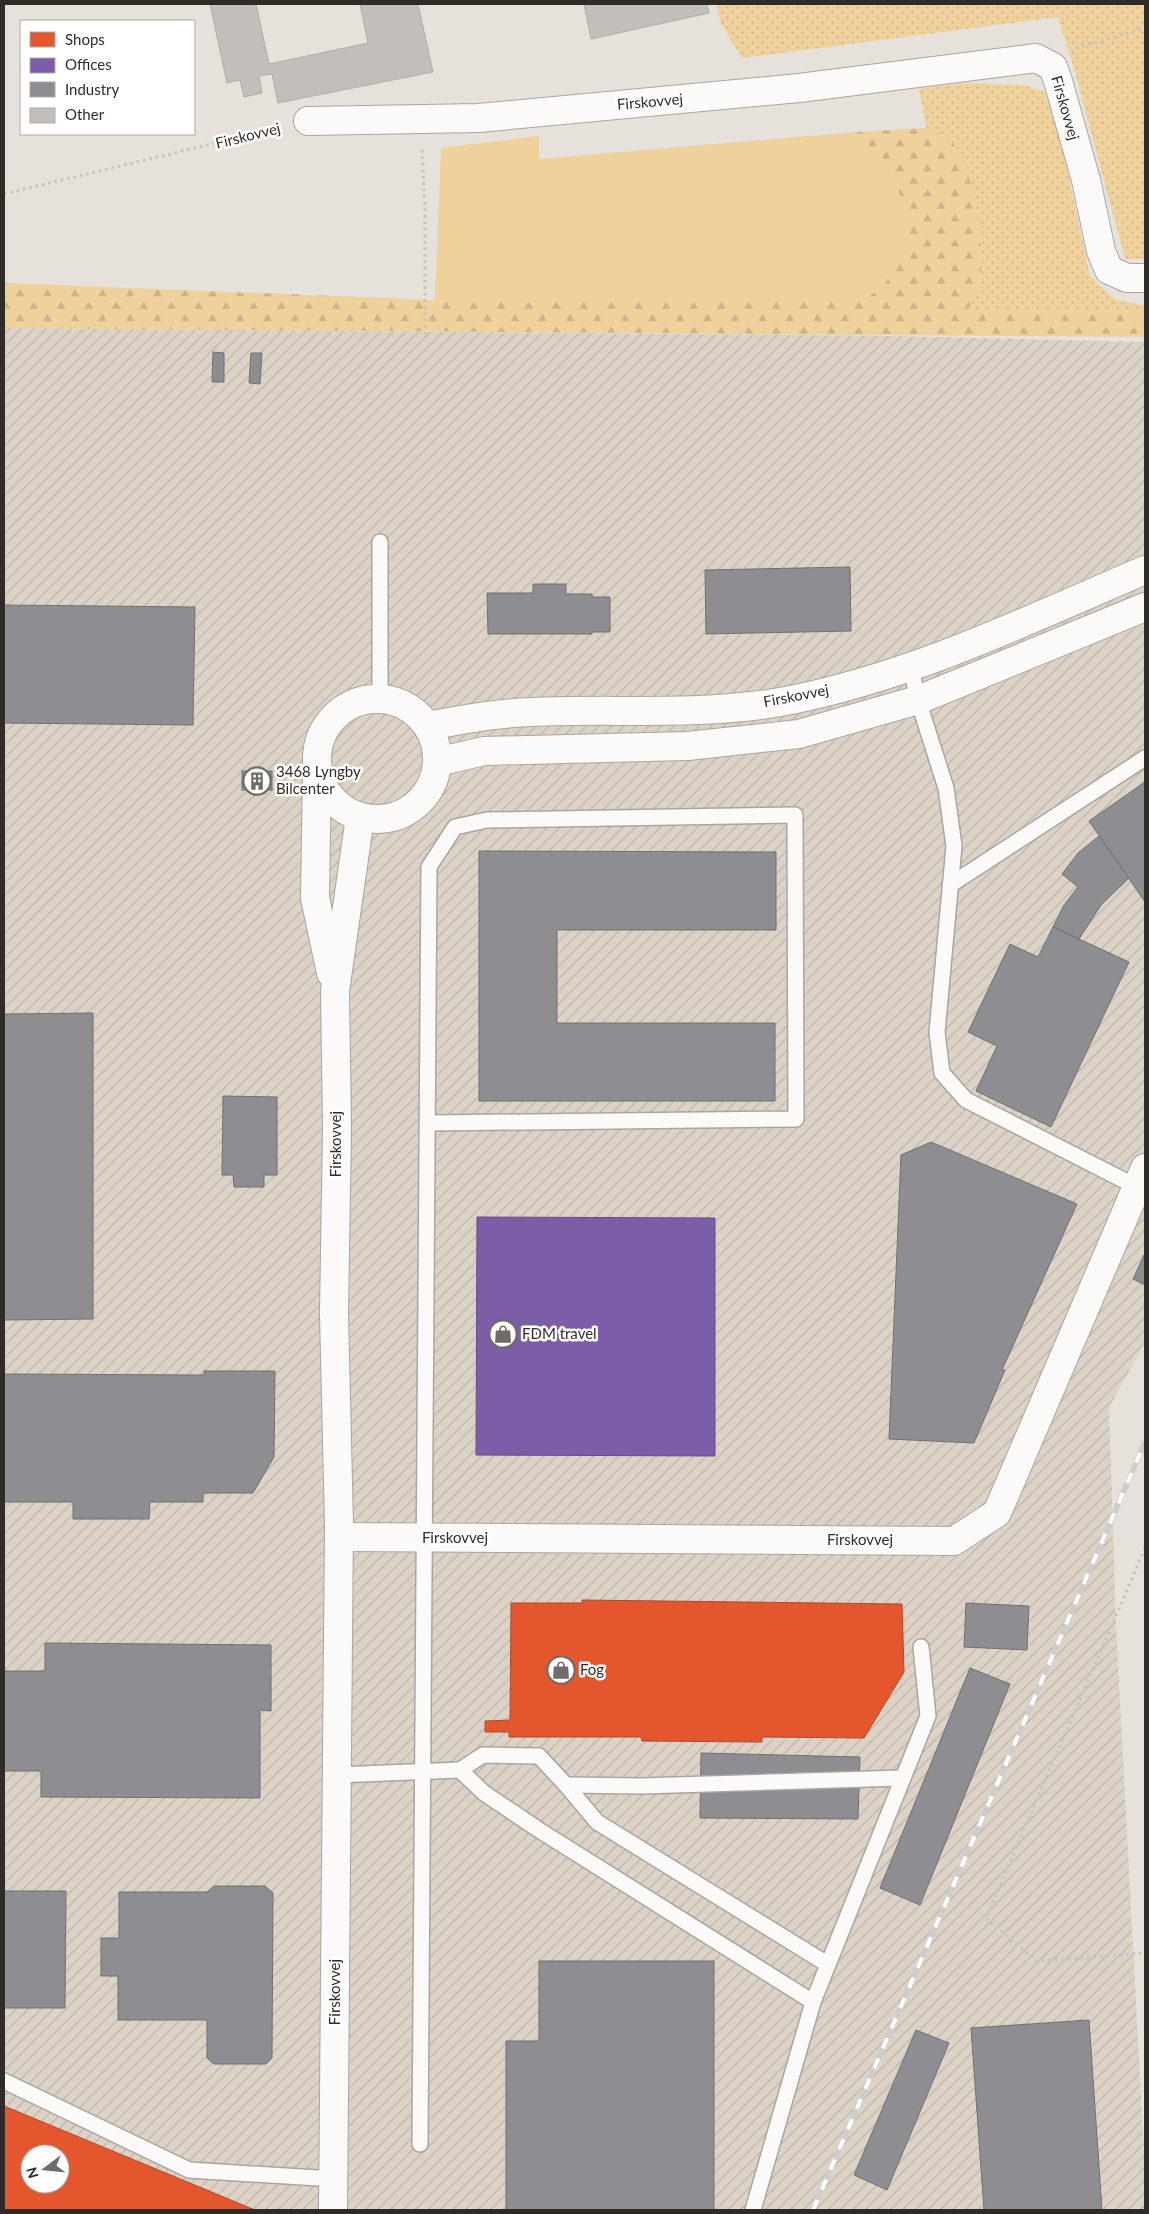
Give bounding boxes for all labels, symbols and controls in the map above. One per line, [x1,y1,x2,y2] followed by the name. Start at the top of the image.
[20,20,195,135] legend
[65,30,105,48] text: Shops
[65,55,112,73] text: Offices
[1048,73,1084,142] street label: Firskovvej
[65,80,120,98] text: Industry
[616,89,684,113] street label: Firskovvej
[65,105,105,123] text: Other
[213,118,282,152] street label: Firskovvej
[762,680,830,710] street label: Firskovvej
[276,762,361,797] place label: 3468 Lyngby Bilcenter
[242,766,272,796] building icon: 3468 Lyngby Bilcenter
[326,1111,344,1177] street label: Firskovvej
[488,1319,518,1349] shop icon: FDM travel
[522,1324,597,1342] place label: FDM travel
[422,1528,488,1546] street label: Firskovvej
[827,1530,893,1548] street label: Firskovvej
[546,1655,576,1685] shop icon: Fog
[580,1660,604,1678] place label: Fog
[325,1959,343,2025] street label: Firskovvej
[20,2144,70,2194] north arrow
[22,2165,42,2180] text: N

